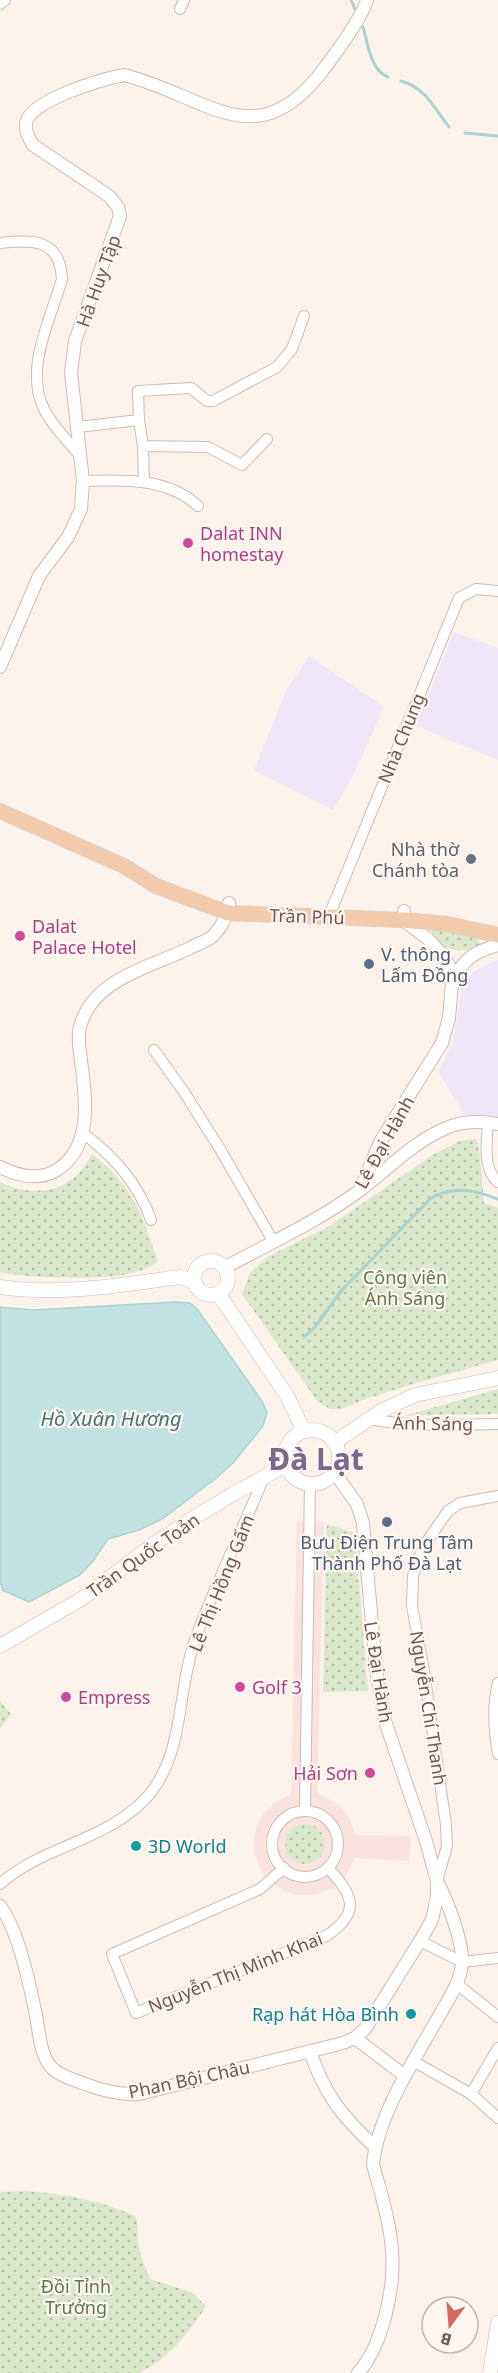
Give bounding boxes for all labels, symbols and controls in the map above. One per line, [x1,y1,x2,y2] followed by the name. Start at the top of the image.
[70,232,126,330] street label: Hà Huy Tập
[200,521,284,566] place label: Dalat INN homestay
[181,536,195,550] marker: Dalat INN homestay
[372,689,430,787] street label: Nhà Chung
[372,837,460,882] place label: Nhà thờ Chánh tòa
[464,852,478,866] marker: Nhà thờ Chánh tòa
[269,903,345,929] street label: Trần Phú
[32,914,137,959] place label: Dalat Palace Hotel
[13,929,27,943] marker: Dalat Palace Hotel
[381,942,468,987] place label: V. thông Lấm Đồng
[362,957,376,971] marker: V. thông Lấm Đồng
[349,1091,419,1193] street label: Lê Đại Hành
[363,1265,447,1310] park label: Công viên Ánh Sáng
[41,1405,182,1432] water label: Hồ Xuân Hương
[392,1410,474,1436] street label: Ánh Sáng
[268,1438,364,1479] district label: Đà Lạt
[82,1507,204,1603] street label: Trần Quốc Toản
[183,1511,259,1655] street label: Lê Thị Hồng Gấm
[380,1515,394,1529] marker: Bưu Điện Trung Tâm Thành Phố Đà Lạt
[300,1530,474,1575] place label: Bưu Điện Trung Tâm Thành Phố Đà Lạt
[359,1619,399,1725] street label: Lê Đại Hành
[405,1629,453,1787] street label: Nguyễn Chí Thanh
[252,1675,302,1699] place label: Golf 3
[233,1680,247,1694] marker: Golf 3
[78,1685,150,1709] place label: Empress
[59,1690,73,1704] marker: Empress
[293,1761,358,1785] place label: Hải Sơn
[363,1766,377,1780] marker: Hải Sơn
[148,1834,227,1858] place label: 3D World
[129,1839,143,1853] marker: 3D World
[144,1926,326,2018] street label: Nguyễn Thị Minh Khai
[252,2002,399,2026] place label: Rạp hát Hòa Bình
[404,2007,418,2021] marker: Rạp hát Hòa Bình
[126,2054,252,2104] street label: Phan Bội Châu
[41,2274,111,2319] park label: Đồi Tỉnh Trưởng
[420,2295,480,2355] north arrow
[438,2327,454,2351] text: B

